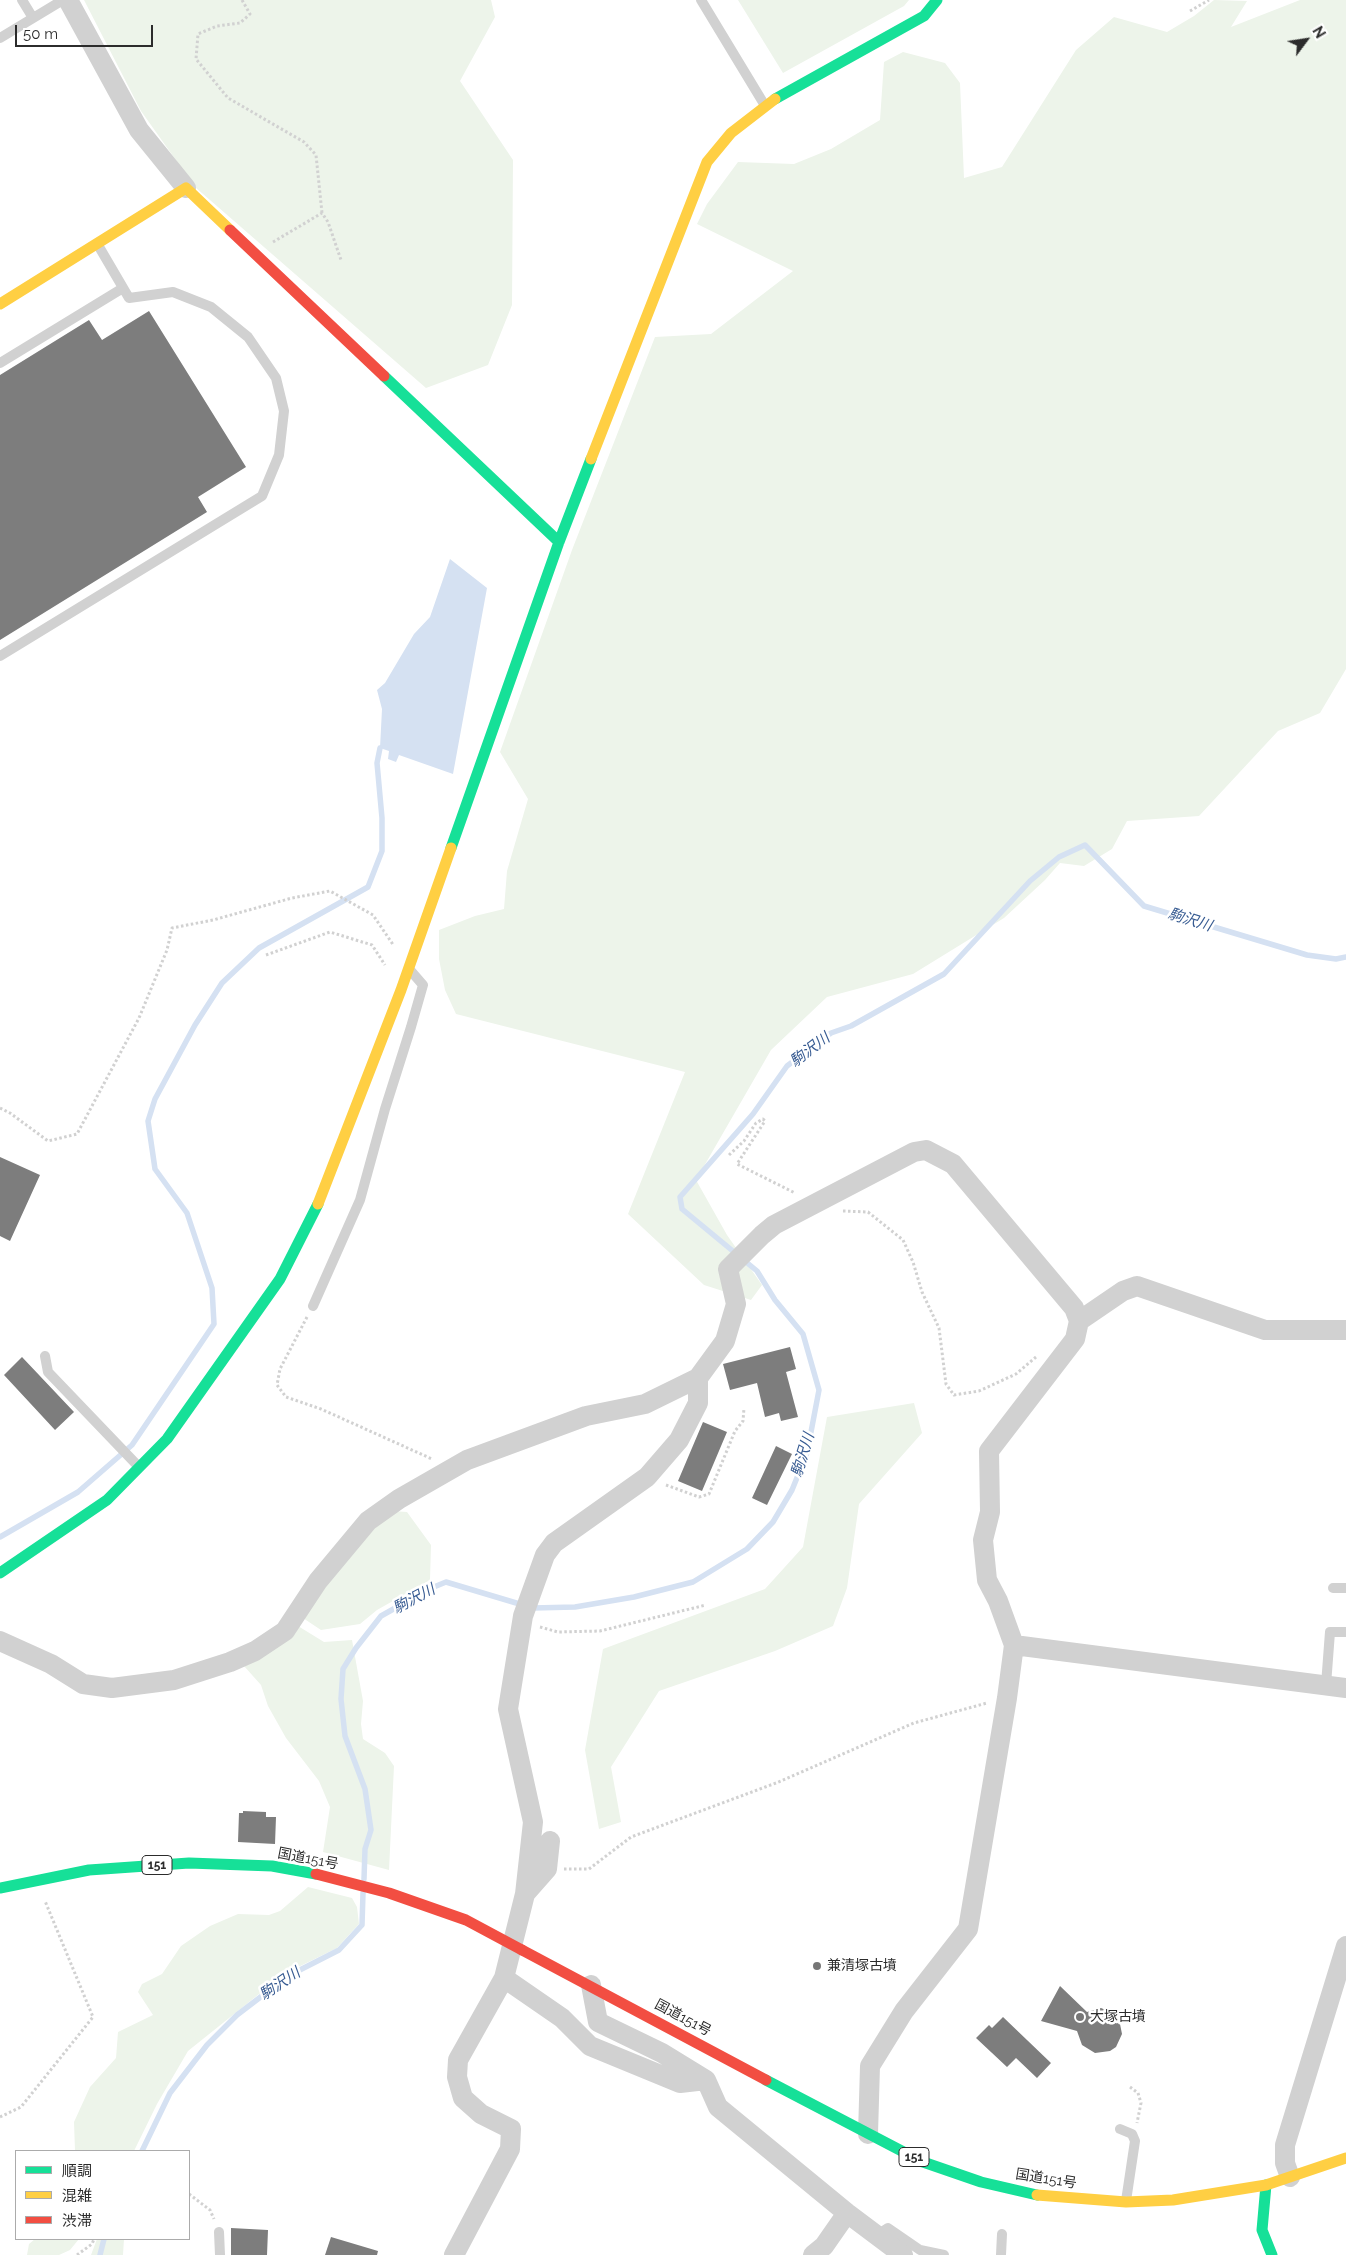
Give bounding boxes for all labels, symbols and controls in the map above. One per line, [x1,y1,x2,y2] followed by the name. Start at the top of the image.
[18,15,155,47] scale bar
[1281,15,1331,65] north arrow
[1309,24,1328,41] text: N
[23,25,58,43] text: 50 m
[1166,905,1214,935] water label: 駒沢川
[787,1029,833,1071] water label: 駒沢川
[788,1431,818,1479] water label: 駒沢川
[390,1580,438,1618] water label: 駒沢川
[276,1845,340,1873] street label: 国道151号
[142,1856,172,1874] road number: 151
[827,1958,897,1974] place label: 兼清塚古墳
[811,1960,823,1972] marker: 兼清塚古墳
[256,1964,304,2004] water label: 駒沢川
[652,1996,714,2040] street label: 国道151号
[1090,2009,1146,2025] place label: 大塚古墳
[1074,2011,1086,2023] marker: 大塚古墳
[899,2148,929,2166] road number: 151
[15,2150,190,2240] legend
[62,2162,92,2180] text: 順調
[1014,2166,1078,2192] street label: 国道151号
[62,2187,92,2205] text: 混雑
[62,2212,92,2230] text: 渋滞

